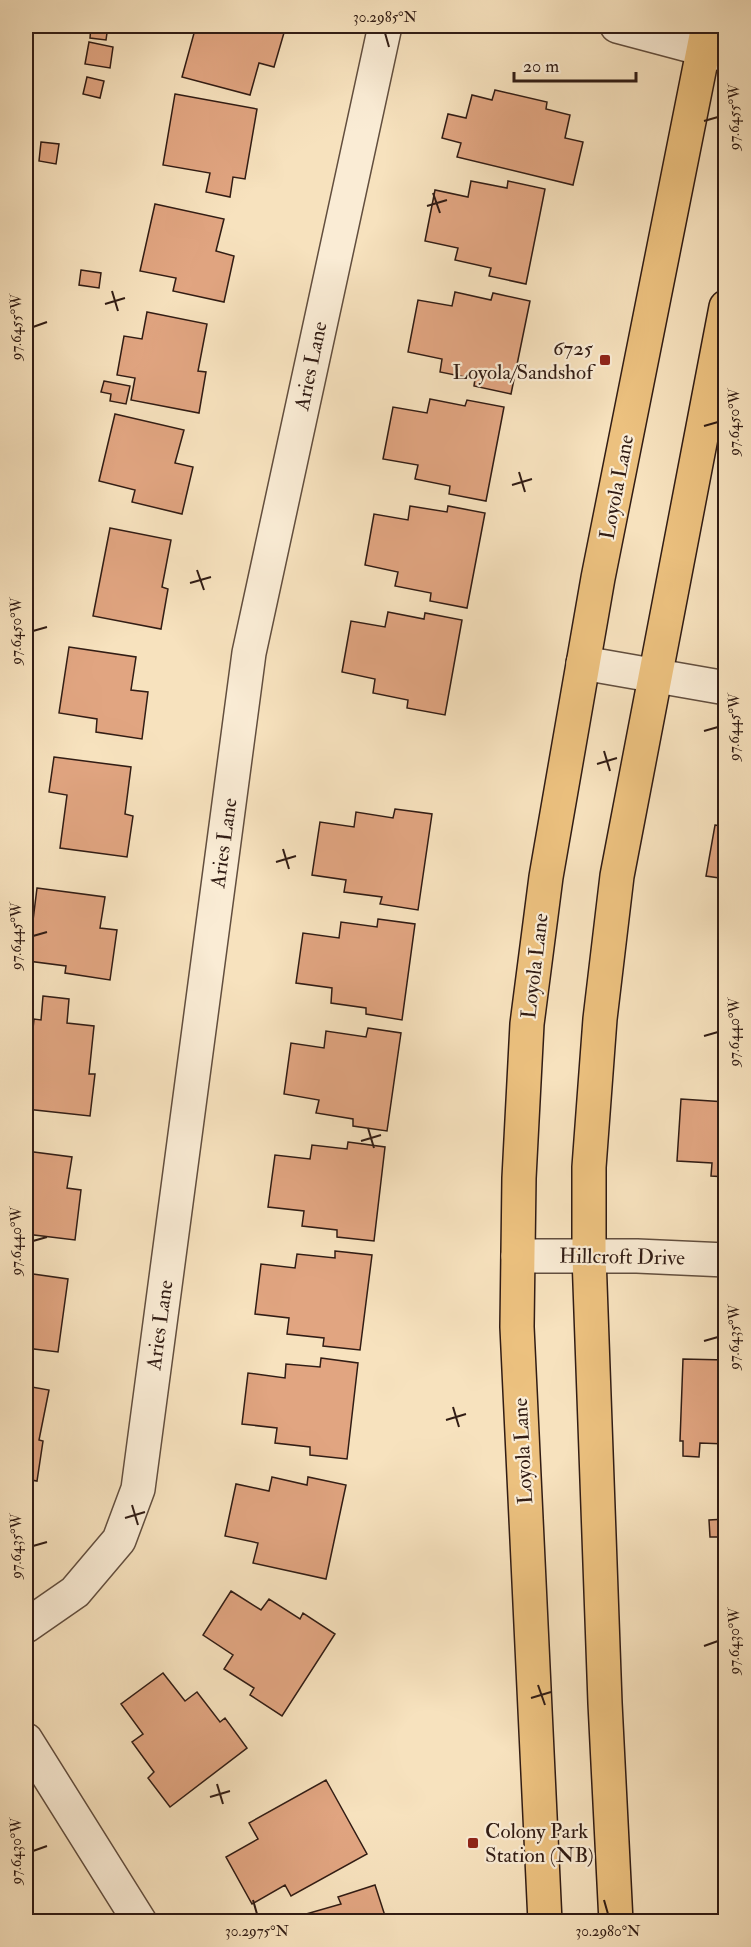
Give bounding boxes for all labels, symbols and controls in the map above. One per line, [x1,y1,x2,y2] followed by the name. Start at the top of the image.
[353,8,418,27] text: 30.2985°N
[514,45,636,83] scale bar
[523,55,559,78] text: 20 m
[725,83,744,151] text: 97.6455°W
[7,293,26,361] text: 97.6455°W
[288,319,334,414] street label: Aries Lane
[453,335,596,386] place label: 6725 Loyola/Sandshof
[598,353,612,367] marker: 6725 Loyola/Sandshof
[725,388,744,457] text: 97.6450°W
[594,432,640,542] street label: Loyola Lane
[7,597,26,666] text: 97.6450°W
[725,692,744,762] text: 97.6445°W
[204,796,244,891] street label: Aries Lane
[7,901,26,971] text: 97.6445°W
[515,911,555,1020] street label: Loyola Lane
[725,997,744,1068] text: 97.6440°W
[7,1206,26,1277] text: 97.6440°W
[559,1242,685,1272] street label: Hillcroft Drive
[140,1278,180,1373] street label: Aries Lane
[725,1303,744,1371] text: 97.6435°W
[507,1397,539,1505] street label: Loyola Lane
[7,1512,26,1580] text: 97.6435°W
[725,1607,744,1675] text: 97.6430°W
[7,1817,26,1885] text: 97.6430°W
[485,1818,594,1869] place label: Colony Park Station (NB)
[466,1836,480,1850] marker: Colony Park Station (NB)
[225,1922,289,1941] text: 30.2975°N
[575,1922,641,1941] text: 30.2980°N

